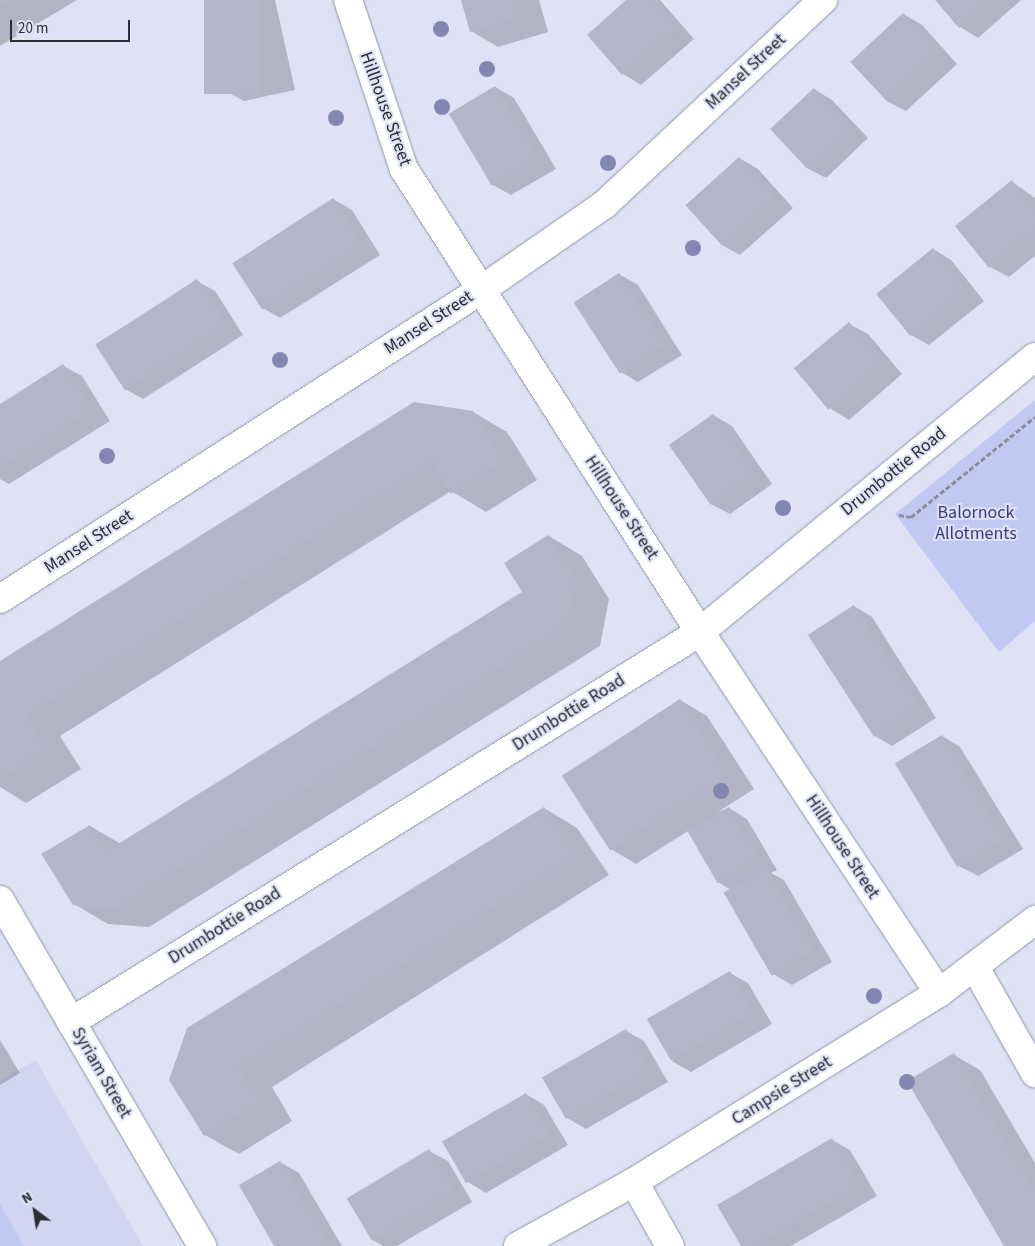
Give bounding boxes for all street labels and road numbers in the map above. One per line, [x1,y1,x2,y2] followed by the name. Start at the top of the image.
[701,29,791,115] street label: Mansel Street
[354,49,416,169] street label: Hillhouse Street
[380,286,478,360] street label: Mansel Street
[837,423,951,521] street label: Drumbottie Road
[579,452,663,564] street label: Hillhouse Street
[40,505,138,579] street label: Mansel Street
[509,670,629,756] street label: Drumbottie Road
[800,791,884,903] street label: Hillhouse Street
[165,883,285,969] street label: Drumbottie Road
[66,1024,136,1122] street label: Syriam Street
[728,1052,836,1130] street label: Campsie Street

